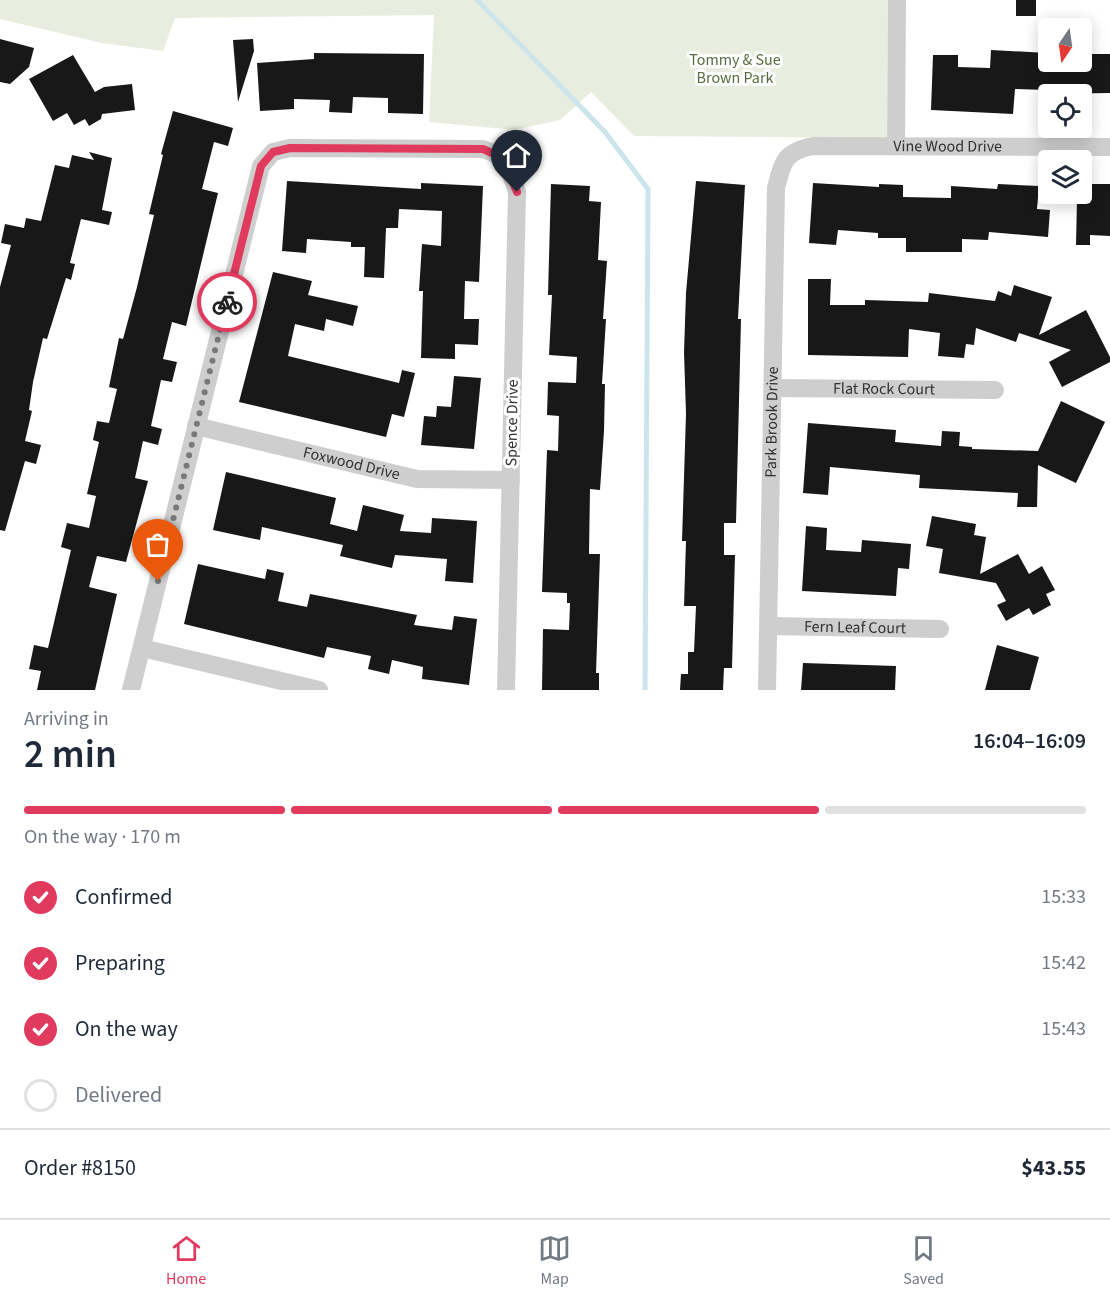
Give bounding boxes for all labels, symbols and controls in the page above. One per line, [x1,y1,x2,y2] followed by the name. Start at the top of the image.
[1038,18,1092,72] north arrow
[1038,18,1092,204] map controls
[689,49,781,89] park label: Tommy & Sue Brown Park
[1038,84,1092,138] button: locate
[491,130,542,192] pin
[893,135,1002,158] street label: Vine Wood Drive
[500,139,533,172] icon: home
[1038,150,1092,204] button: layers
[197,272,257,332] courier
[211,286,244,319] icon: bike
[760,366,784,478] street label: Park Brook Drive
[833,378,936,400] street label: Flat Rock Court
[500,379,524,467] street label: Spence Drive
[301,441,402,486] street label: Foxwood Drive
[132,519,183,581] pin
[141,528,174,561] icon: bag
[804,616,907,639] street label: Fern Leaf Court
[24,705,109,733] text: Arriving in
[973,725,1086,757] text: 16:04–16:09
[24,727,117,783] text: 2 min
[24,823,181,851] text: On the way · 170 m
[24,881,57,914] icon: check
[75,881,172,913] text: Confirmed
[1041,883,1086,911] text: 15:33
[24,947,57,980] icon: check
[75,947,165,979] text: Preparing
[1041,949,1086,977] text: 15:42
[24,1013,57,1046] icon: check
[75,1013,178,1045] text: On the way
[1041,1015,1086,1043] text: 15:43
[75,1079,162,1111] text: Delivered
[24,1152,136,1184] text: Order #8150
[1021,1152,1086,1184] text: $43.55
[166,1232,206,1290] tab: Home
[538,1232,571,1290] tab: Map
[903,1232,944,1290] tab: Saved

